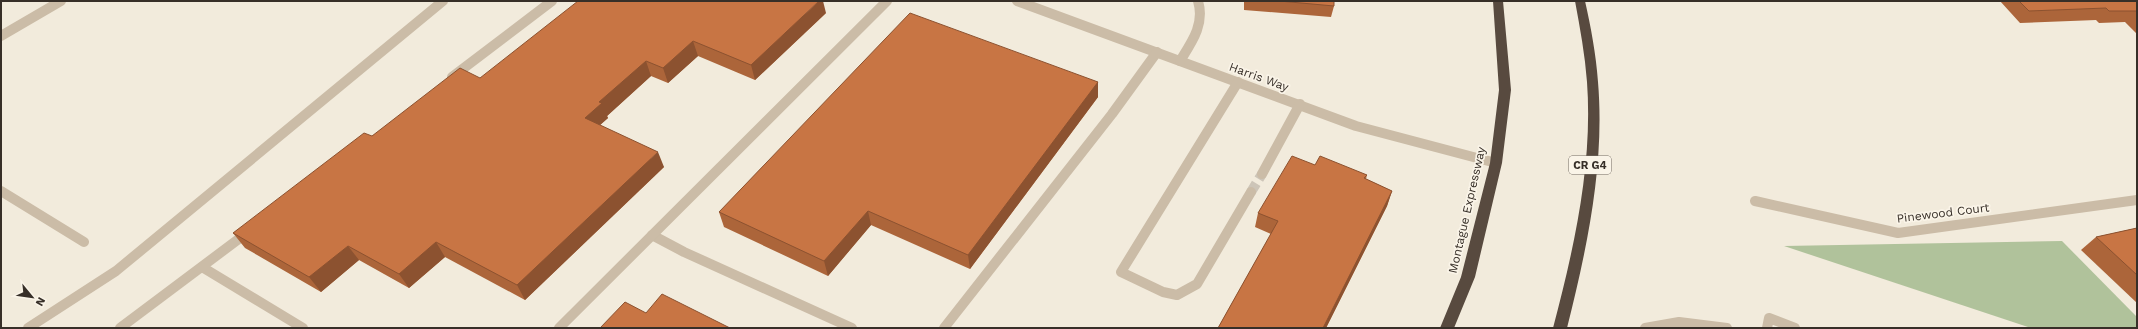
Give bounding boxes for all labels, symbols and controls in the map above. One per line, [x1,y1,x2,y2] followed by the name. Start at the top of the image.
[1227,60,1291,95] street label: Harris Way
[1446,145,1489,275] street label: Montague Expressway
[1569,156,1611,174] road number: CR G4
[1896,200,1990,226] street label: Pinewood Court
[12,277,52,317] north arrow
[33,295,48,308] text: N

